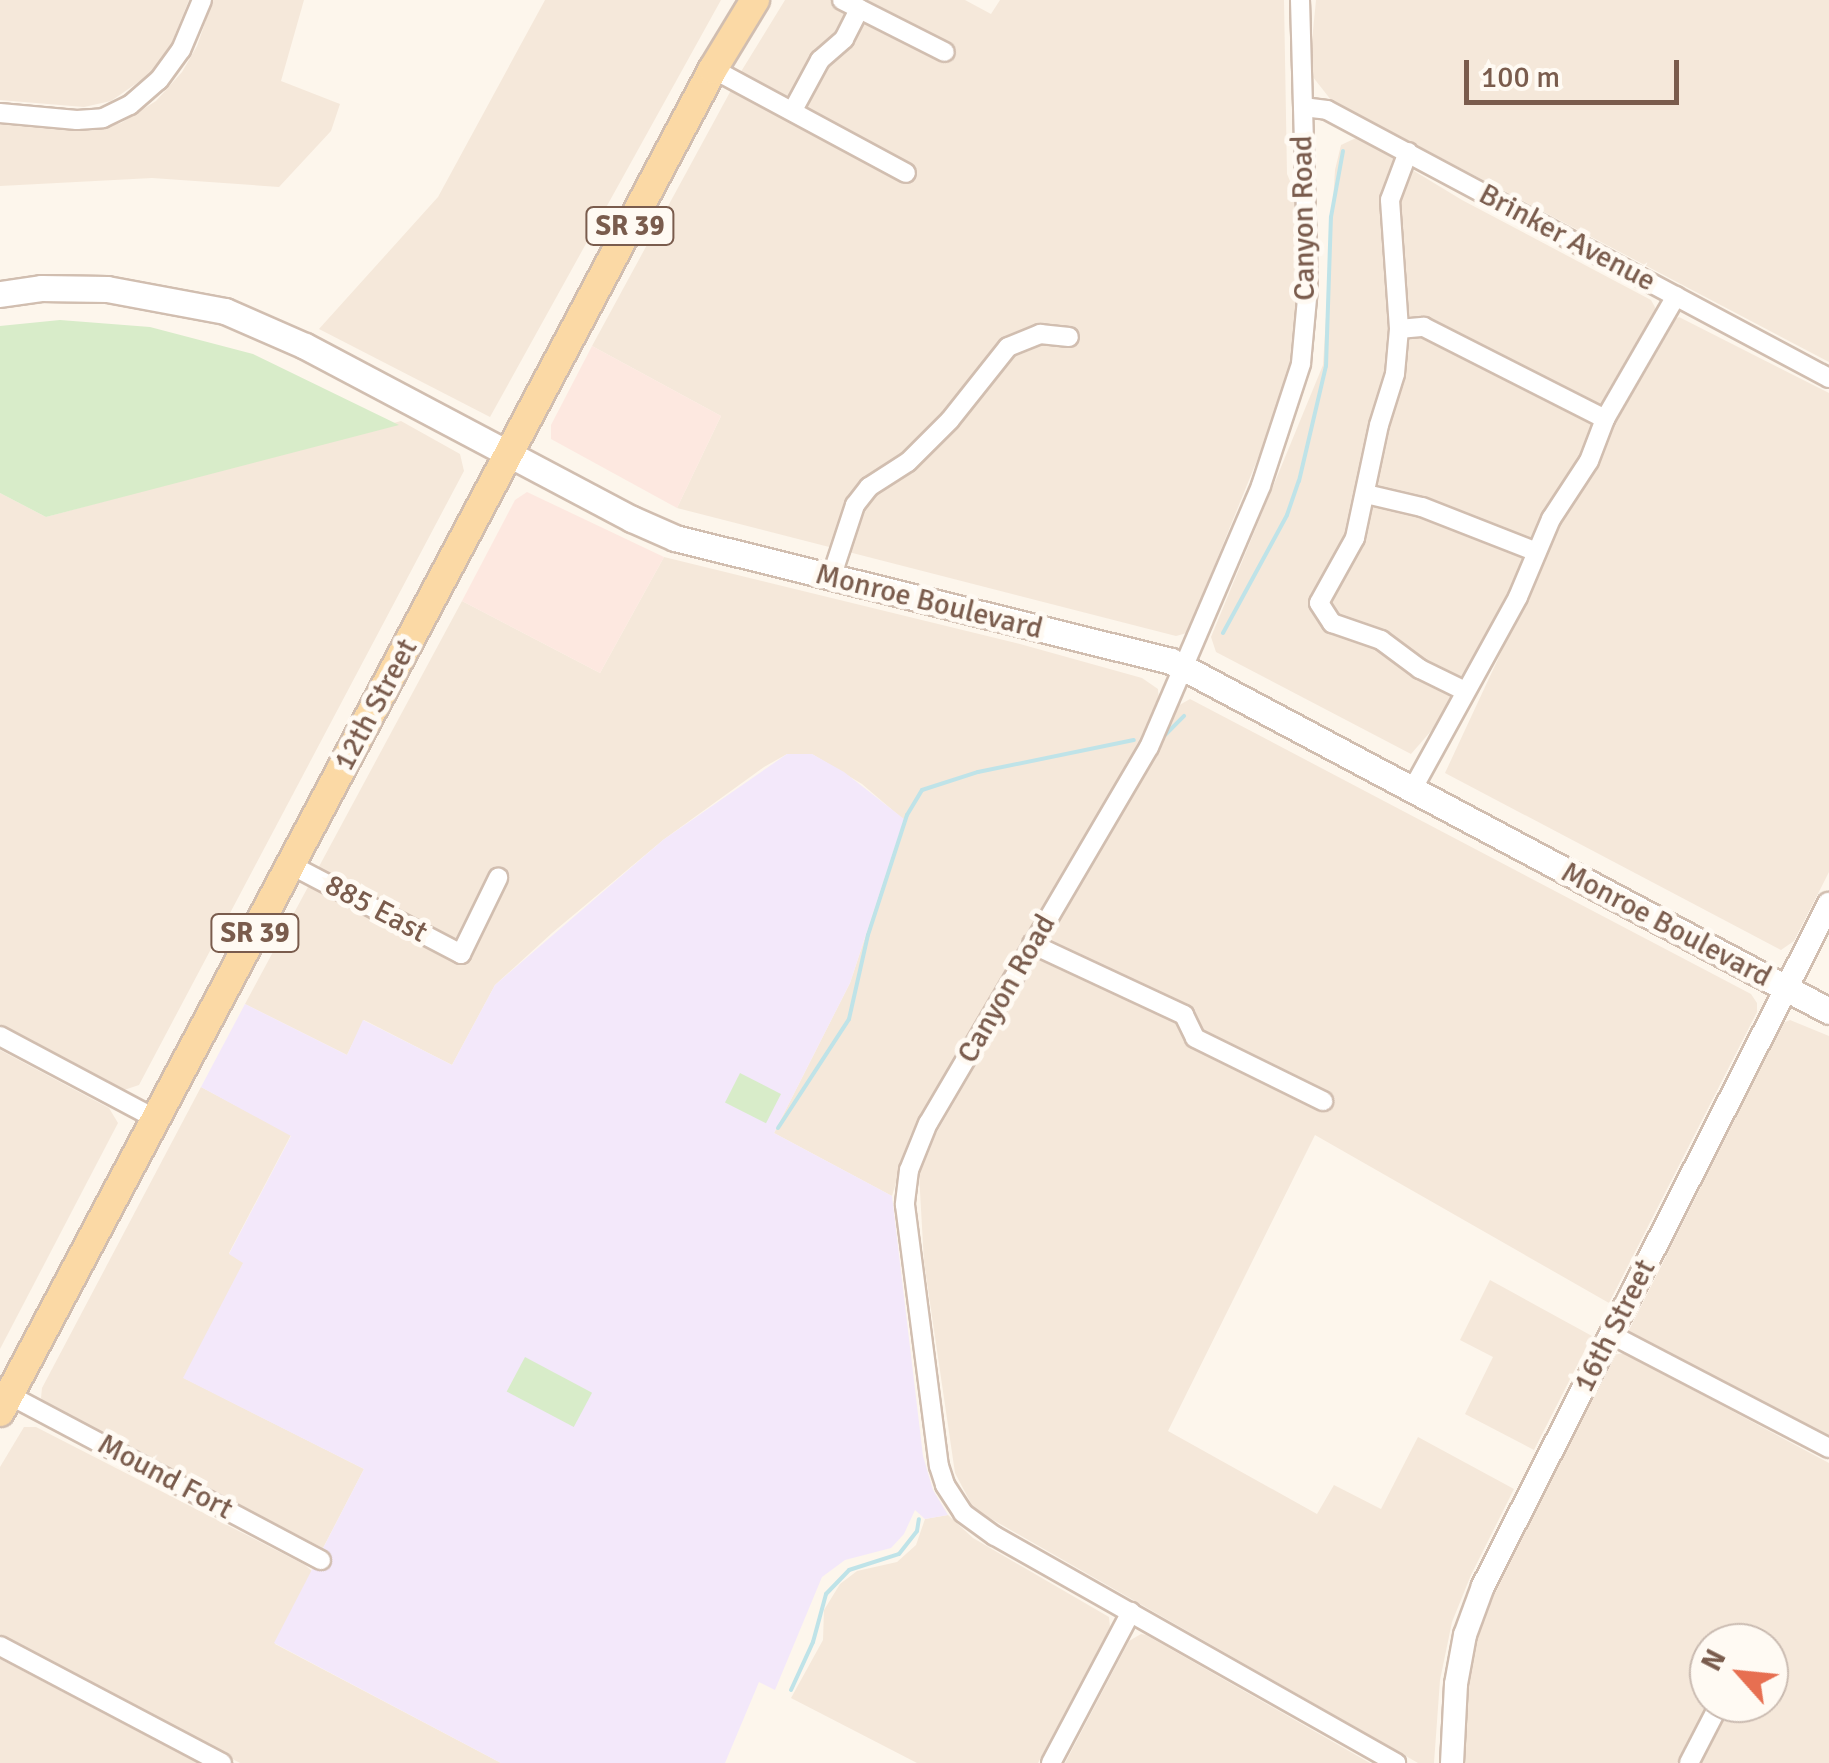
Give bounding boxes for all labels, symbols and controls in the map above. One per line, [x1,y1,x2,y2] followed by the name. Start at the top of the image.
[1469,40,1684,102] scale bar
[1481,59,1560,96] text: 100 m
[1285,135,1323,301] street label: Canyon Road
[1473,176,1661,300] street label: Brinker Avenue
[585,203,675,249] road number: SR 39
[812,556,1046,648] street label: Monroe Boulevard
[326,633,426,777] street label: 12th Street
[1555,854,1777,996] street label: Monroe Boulevard
[319,867,433,951] street label: 885 East
[950,908,1064,1070] street label: Canyon Road
[210,910,300,956] road number: SR 39
[1566,1254,1664,1398] street label: 16th Street
[91,1426,239,1528] street label: Mound Fort
[1689,1623,1789,1723] north arrow
[1694,1644,1734,1677] text: N

